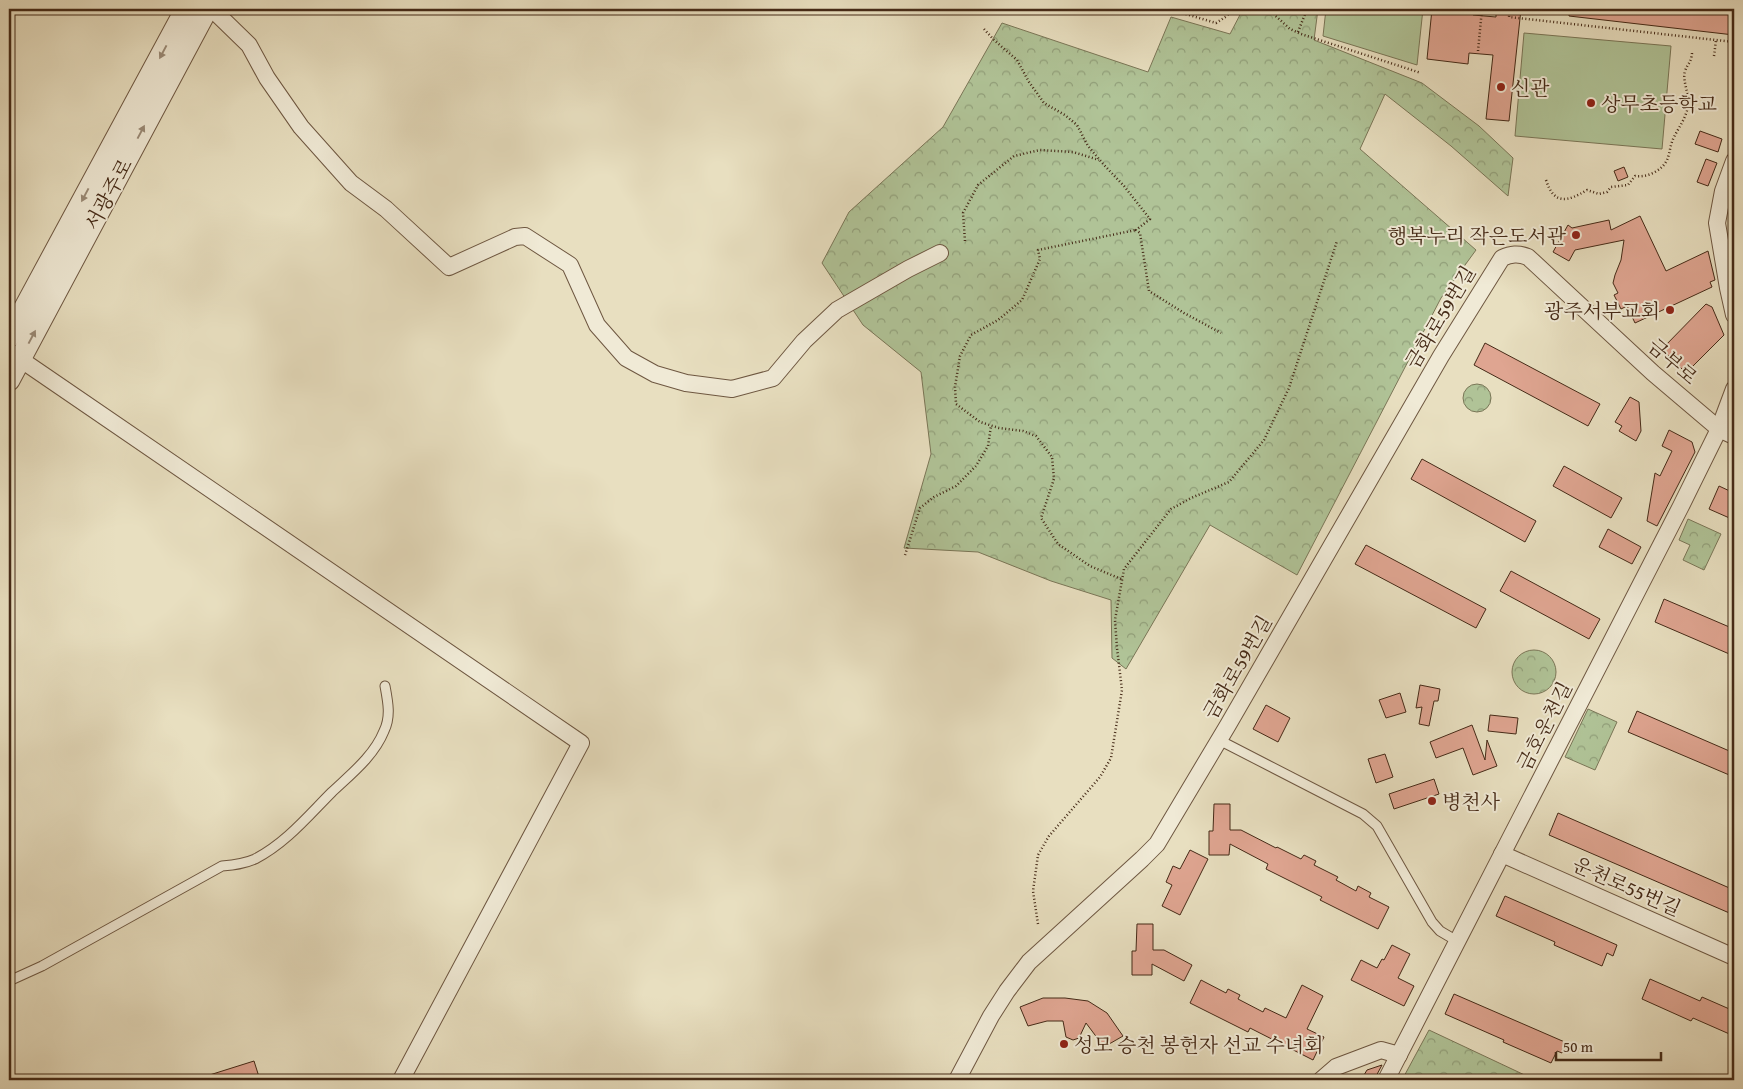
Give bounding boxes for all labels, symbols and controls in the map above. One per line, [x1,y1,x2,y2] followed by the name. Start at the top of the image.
[158,45,167,58] one-way arrow
[1511,73,1550,102] place label: 신관
[1495,81,1507,93] marker: 신관
[1601,89,1718,118] place label: 상무초등학교
[1585,97,1597,109] marker: 상무초등학교
[137,124,145,139] one-way arrow
[77,153,139,235] street label: 서광주로
[81,188,90,201] one-way arrow
[1388,221,1567,250] place label: 행복누리 작은도서관
[1570,229,1582,241] marker: 행복누리 작은도서관
[1398,260,1482,374] street label: 금화로59번길
[1544,296,1660,325] place label: 광주서부교회
[1664,304,1676,316] marker: 광주서부교회
[28,329,36,344] one-way arrow
[1642,331,1704,391] street label: 금부로
[1195,610,1279,724] street label: 금화로59번길
[1509,676,1579,776] street label: 금호운천길
[1442,787,1501,816] place label: 병천사
[1426,795,1438,807] marker: 병천사
[1568,849,1686,923] street label: 운천로55번길
[1556,1029,1660,1061] scale bar
[1074,1030,1323,1059] place label: 성모 승천 봉헌자 선교 수녀회
[1563,1036,1594,1057] text: 50 m
[1058,1038,1070,1050] marker: 성모 승천 봉헌자 선교 수녀회

